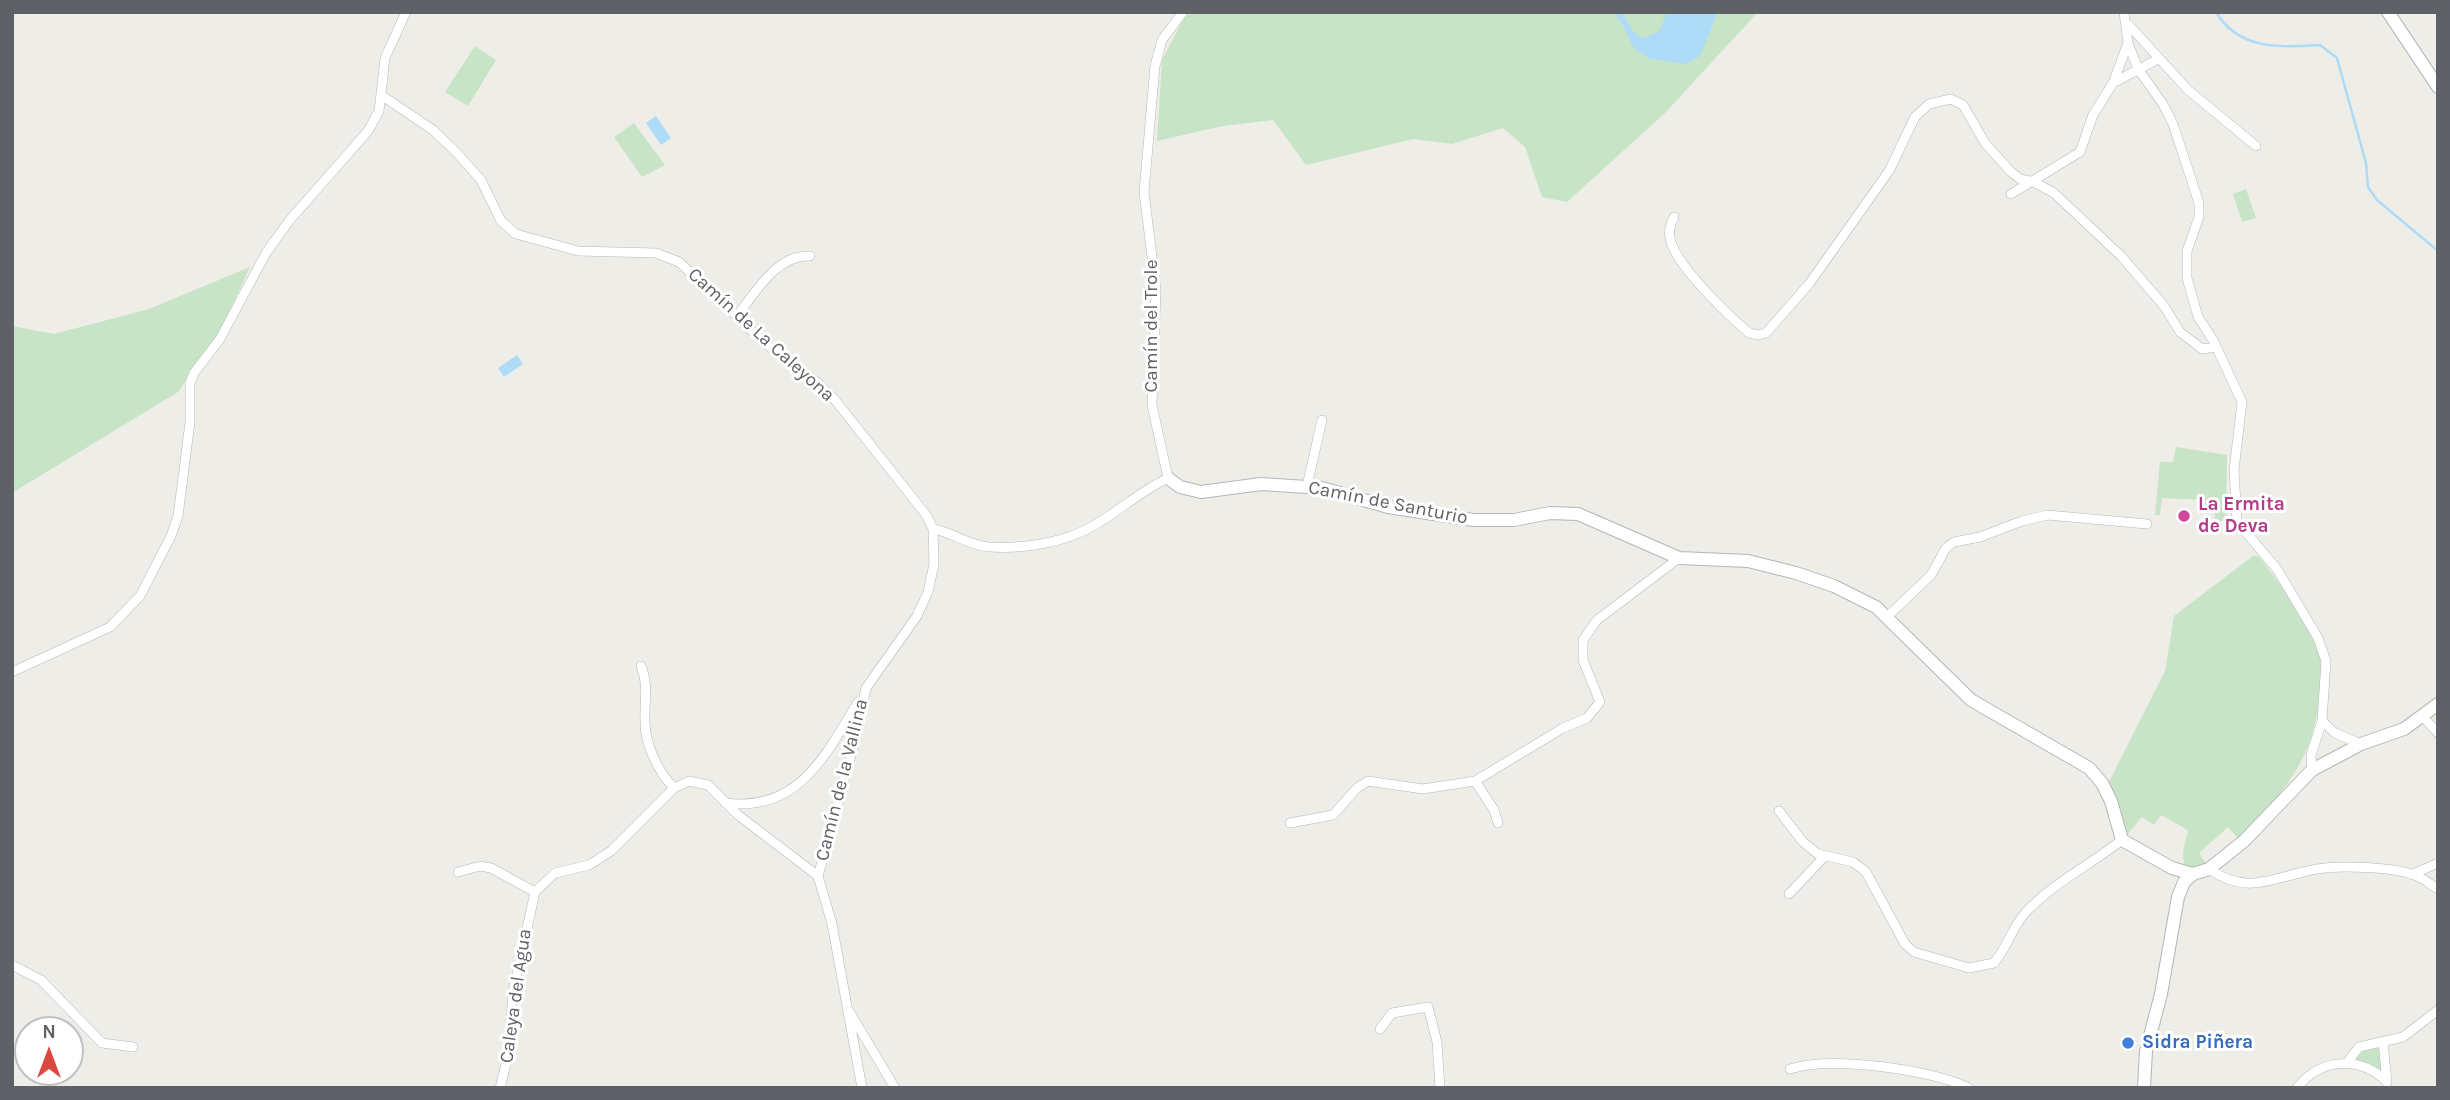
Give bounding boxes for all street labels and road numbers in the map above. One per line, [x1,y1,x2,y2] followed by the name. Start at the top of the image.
[1141,260,1163,392] street label: Camín del Trole
[683,263,839,407] street label: Camín de La Caleyona
[1306,476,1470,530] street label: Camín de Santurio
[811,697,873,863] street label: Camín de la Vallina
[495,927,537,1065] street label: Caleya del Agua

